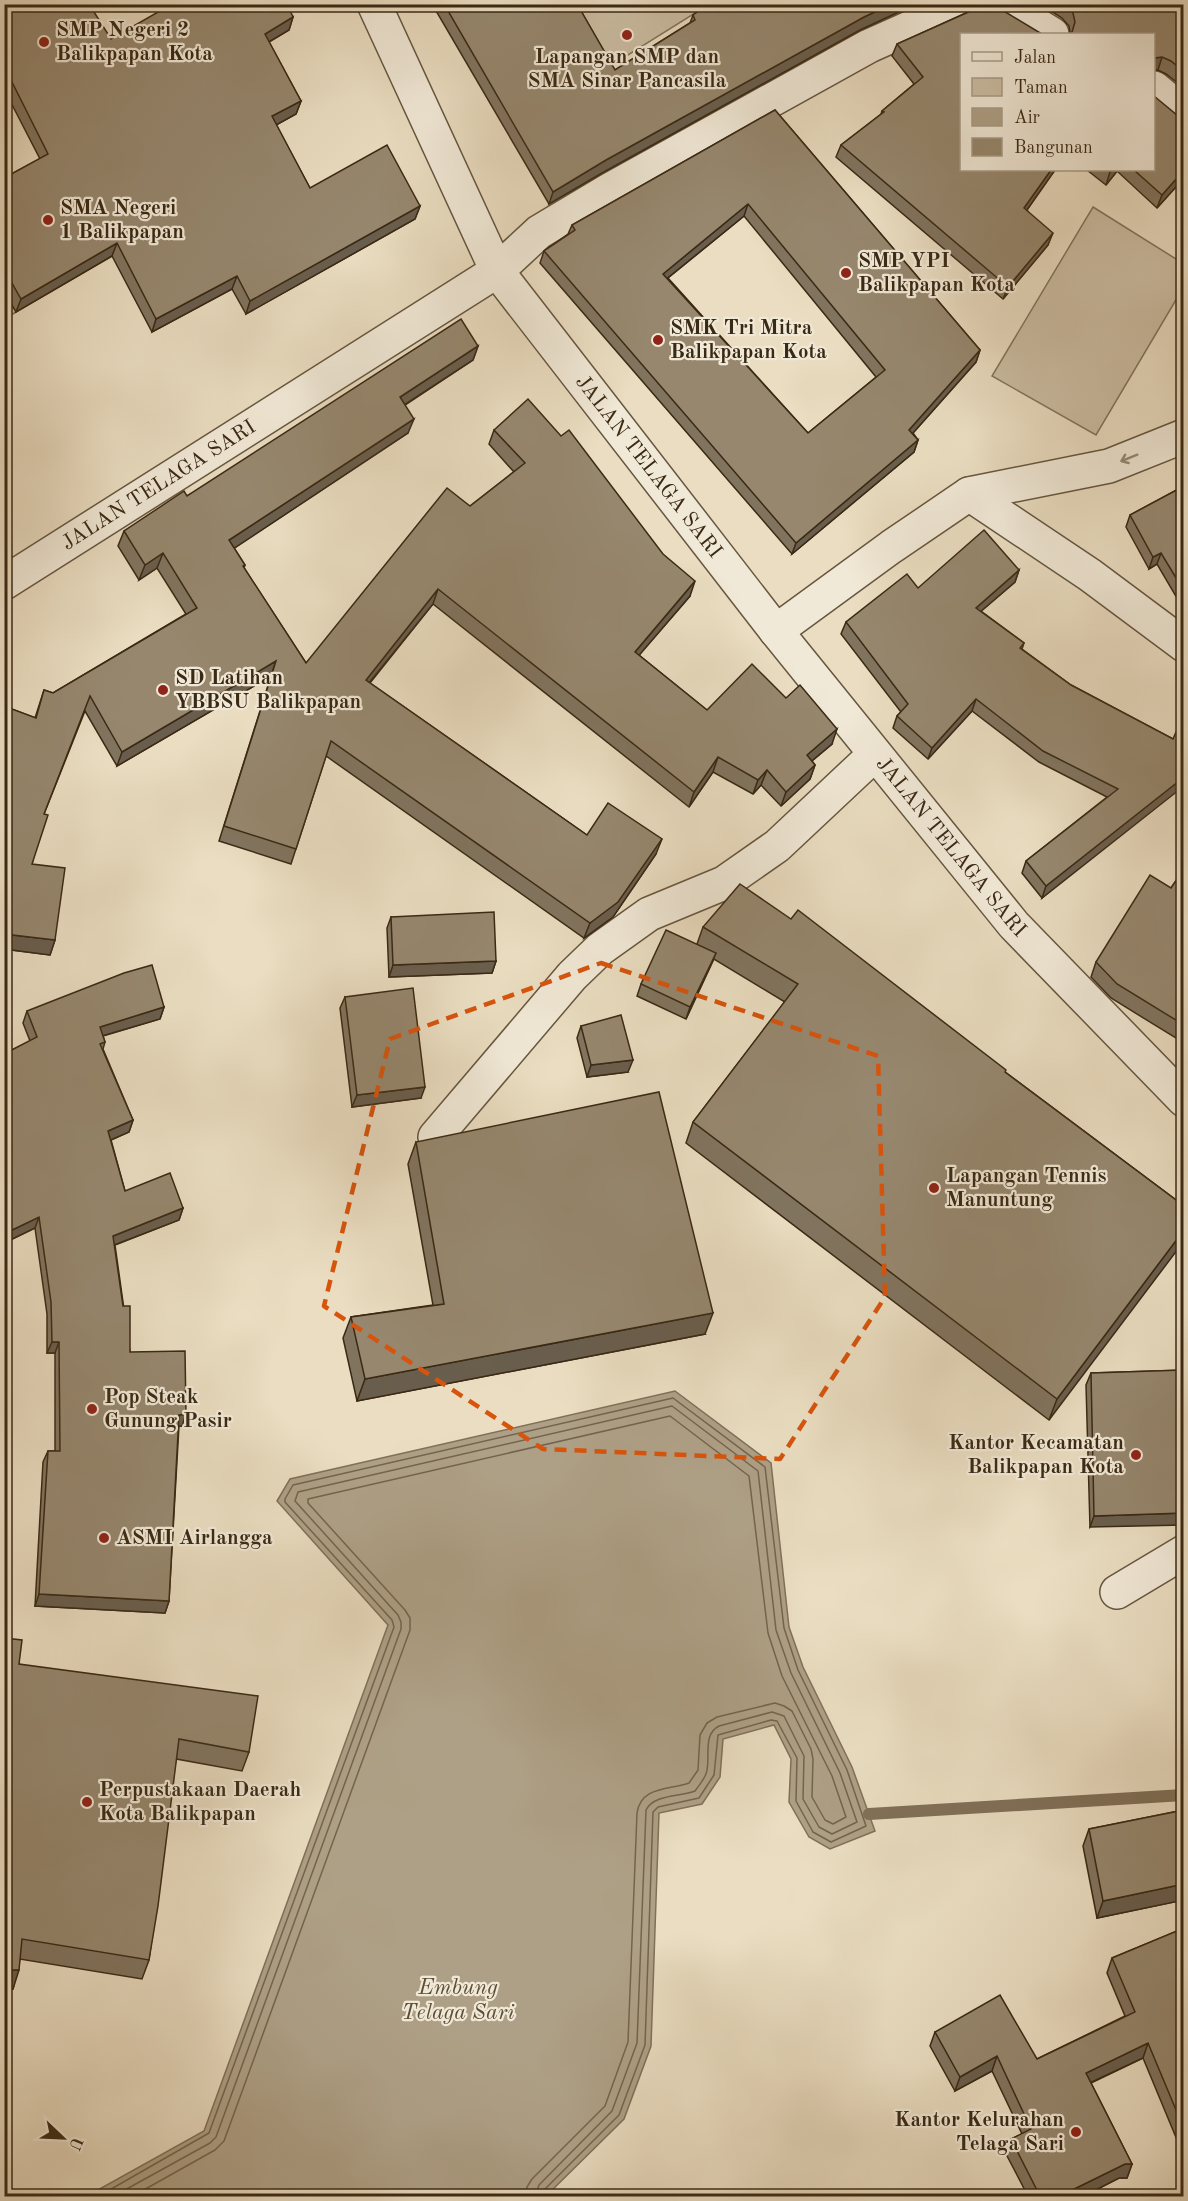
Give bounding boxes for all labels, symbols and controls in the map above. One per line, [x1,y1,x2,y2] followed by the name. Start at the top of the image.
[56,20,213,65] place label: SMP Negeri 2 Balikpapan Kota
[620,28,634,42] marker: Lapangan SMP dan SMA Sinar Pancasila
[960,33,1155,171] legend
[37,35,51,49] marker: SMP Negeri 2 Balikpapan Kota
[527,47,727,92] place label: Lapangan SMP dan SMA Sinar Pancasila
[1014,49,1056,67] text: Jalan
[1014,79,1068,97] text: Taman
[1014,109,1041,127] text: Air
[1014,139,1093,157] text: Bangunan
[60,198,184,243] place label: SMA Negeri 1 Balikpapan
[41,213,55,227] marker: SMA Negeri 1 Balikpapan
[858,251,1015,296] place label: SMP YPI Balikpapan Kota
[839,266,853,280] marker: SMP YPI Balikpapan Kota
[670,318,827,363] place label: SMK Tri Mitra Balikpapan Kota
[651,333,665,347] marker: SMK Tri Mitra Balikpapan Kota
[571,371,726,562] street label: JALAN TELAGA SARI
[58,416,259,554] street label: JALAN TELAGA SARI
[1121,453,1139,464] one-way arrow
[175,668,361,713] place label: SD Latihan YBBSU Balikpapan
[156,683,170,697] marker: SD Latihan YBBSU Balikpapan
[872,753,1030,941] street label: JALAN TELAGA SARI
[946,1166,1107,1211] place label: Lapangan Tennis Manuntung
[927,1181,941,1195] marker: Lapangan Tennis Manuntung
[104,1387,232,1432] place label: Pop Steak Gunung Pasir
[85,1402,99,1416] marker: Pop Steak Gunung Pasir
[948,1433,1124,1478] place label: Kantor Kecamatan Balikpapan Kota
[1129,1448,1143,1462] marker: Kantor Kecamatan Balikpapan Kota
[116,1528,273,1549] place label: ASMI Airlangga
[97,1531,111,1545] marker: ASMI Airlangga
[99,1780,302,1825] place label: Perpustakaan Daerah Kota Balikpapan
[80,1795,94,1809] marker: Perpustakaan Daerah Kota Balikpapan
[401,1977,515,2024] water label: Embung Telaga Sari
[33,2108,93,2168] north arrow
[894,2110,1064,2155] place label: Kantor Kelurahan Telaga Sari
[1069,2125,1083,2139] marker: Kantor Kelurahan Telaga Sari
[65,2134,85,2152] text: U

